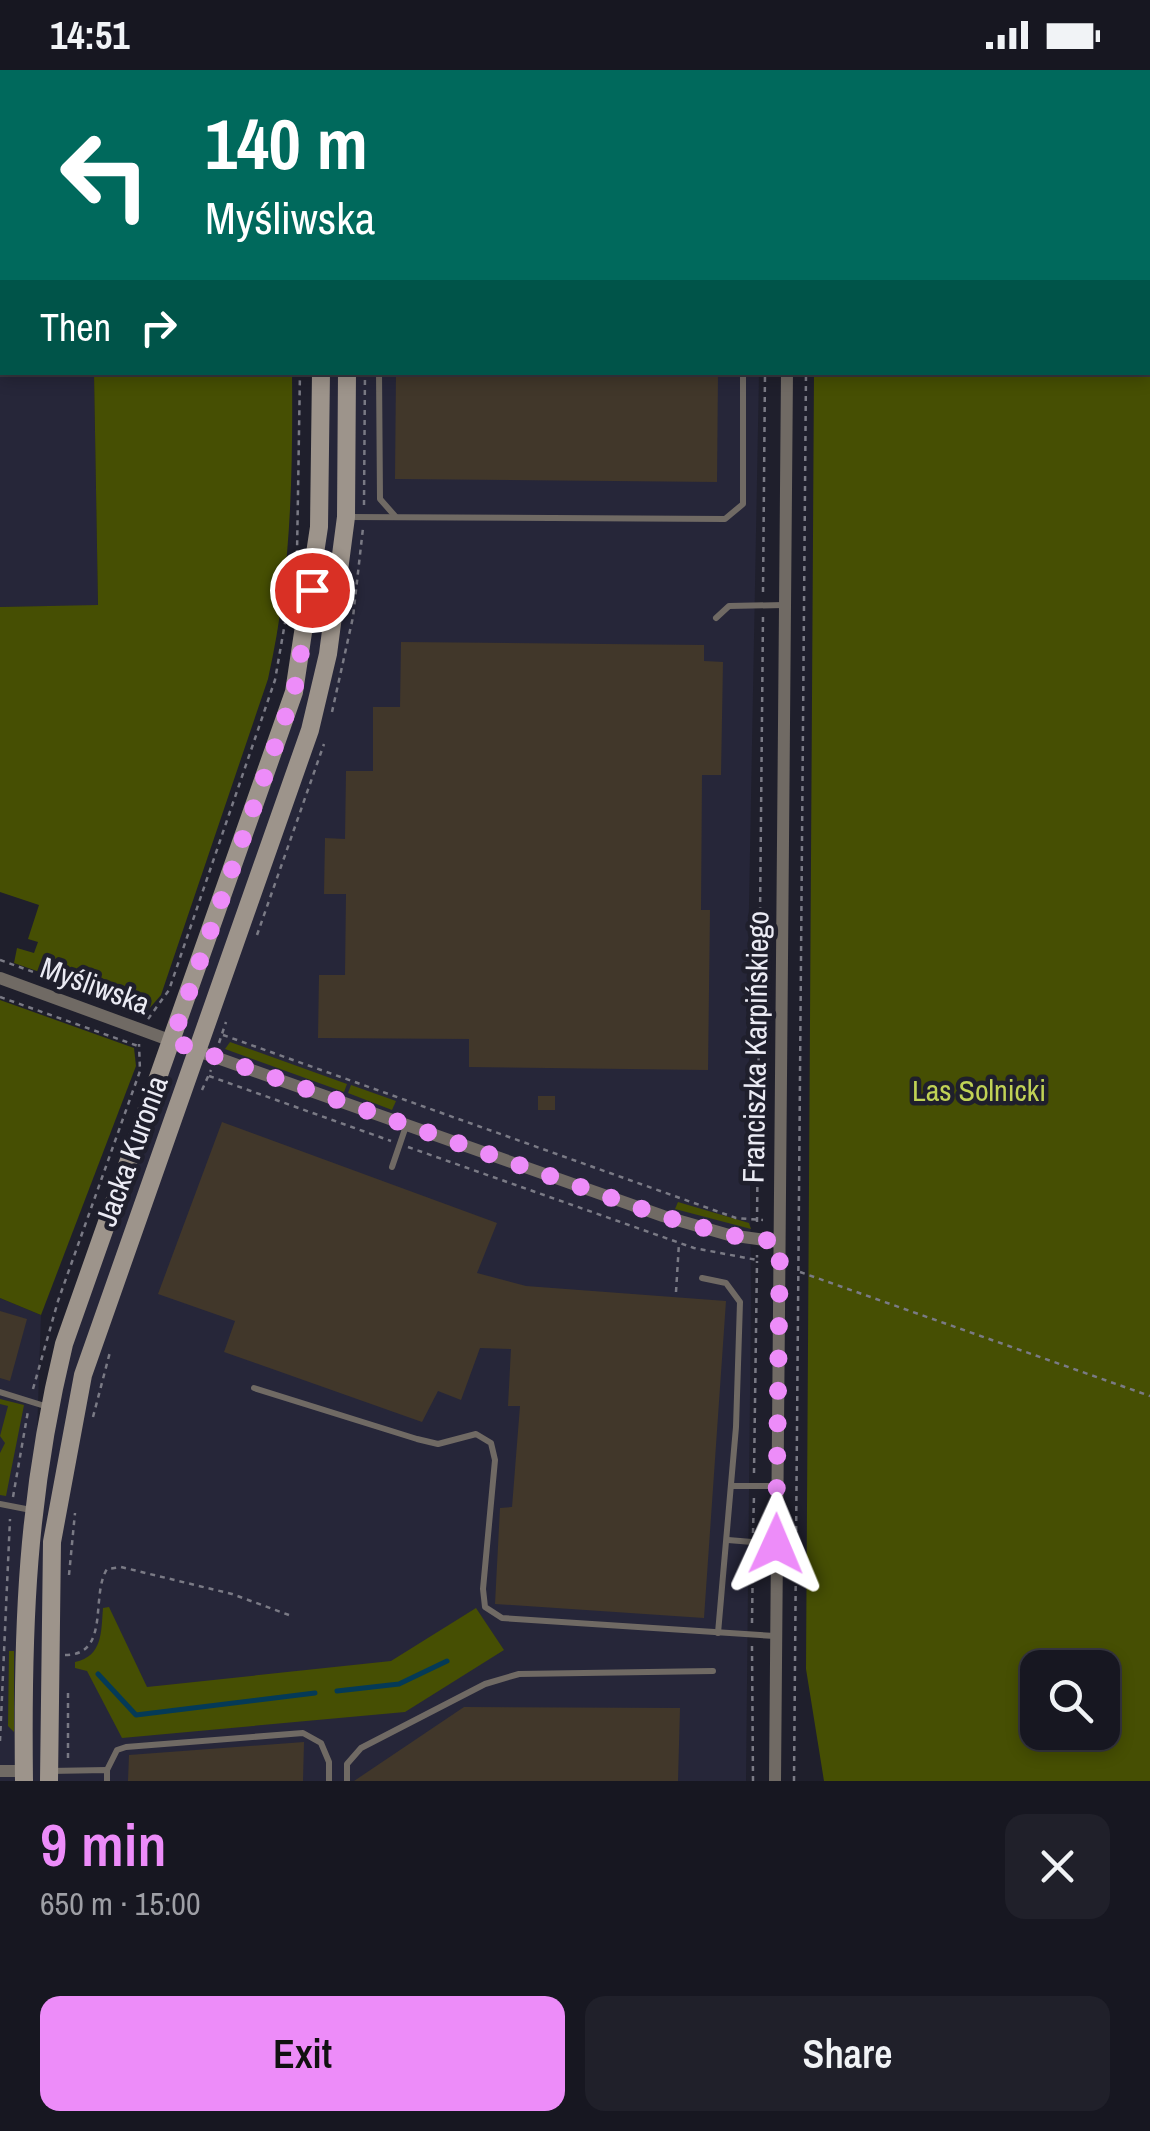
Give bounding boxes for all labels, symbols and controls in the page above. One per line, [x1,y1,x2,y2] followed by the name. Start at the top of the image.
[50,10,130,61] text: 14:51
[205,97,368,191] text: 140 m
[40,110,170,240] icon: left
[205,187,375,248] text: Myśliwska
[131,300,186,355] icon: right
[40,302,111,353] text: Then
[270,548,355,633] pin
[285,563,340,618] icon: arrive
[733,911,777,1183] street label: Franciszka Karpińskiego
[35,947,156,1023] street label: Myśliwska
[85,1070,177,1231] street label: Jacka Kuronia
[912,1070,1046,1110] park label: Las Solnicki
[724,1492,828,1596] position arrow
[1020,1650,1120,1750] map controls
[1020,1650,1120,1750] button: search
[40,1804,167,1885] text: 9 min
[1005,1814,1110,1919] button: close
[40,1882,200,1925] text: 650 m · 15:00
[40,1996,565,2111] button: Exit
[585,1996,1110,2111] button: Share

